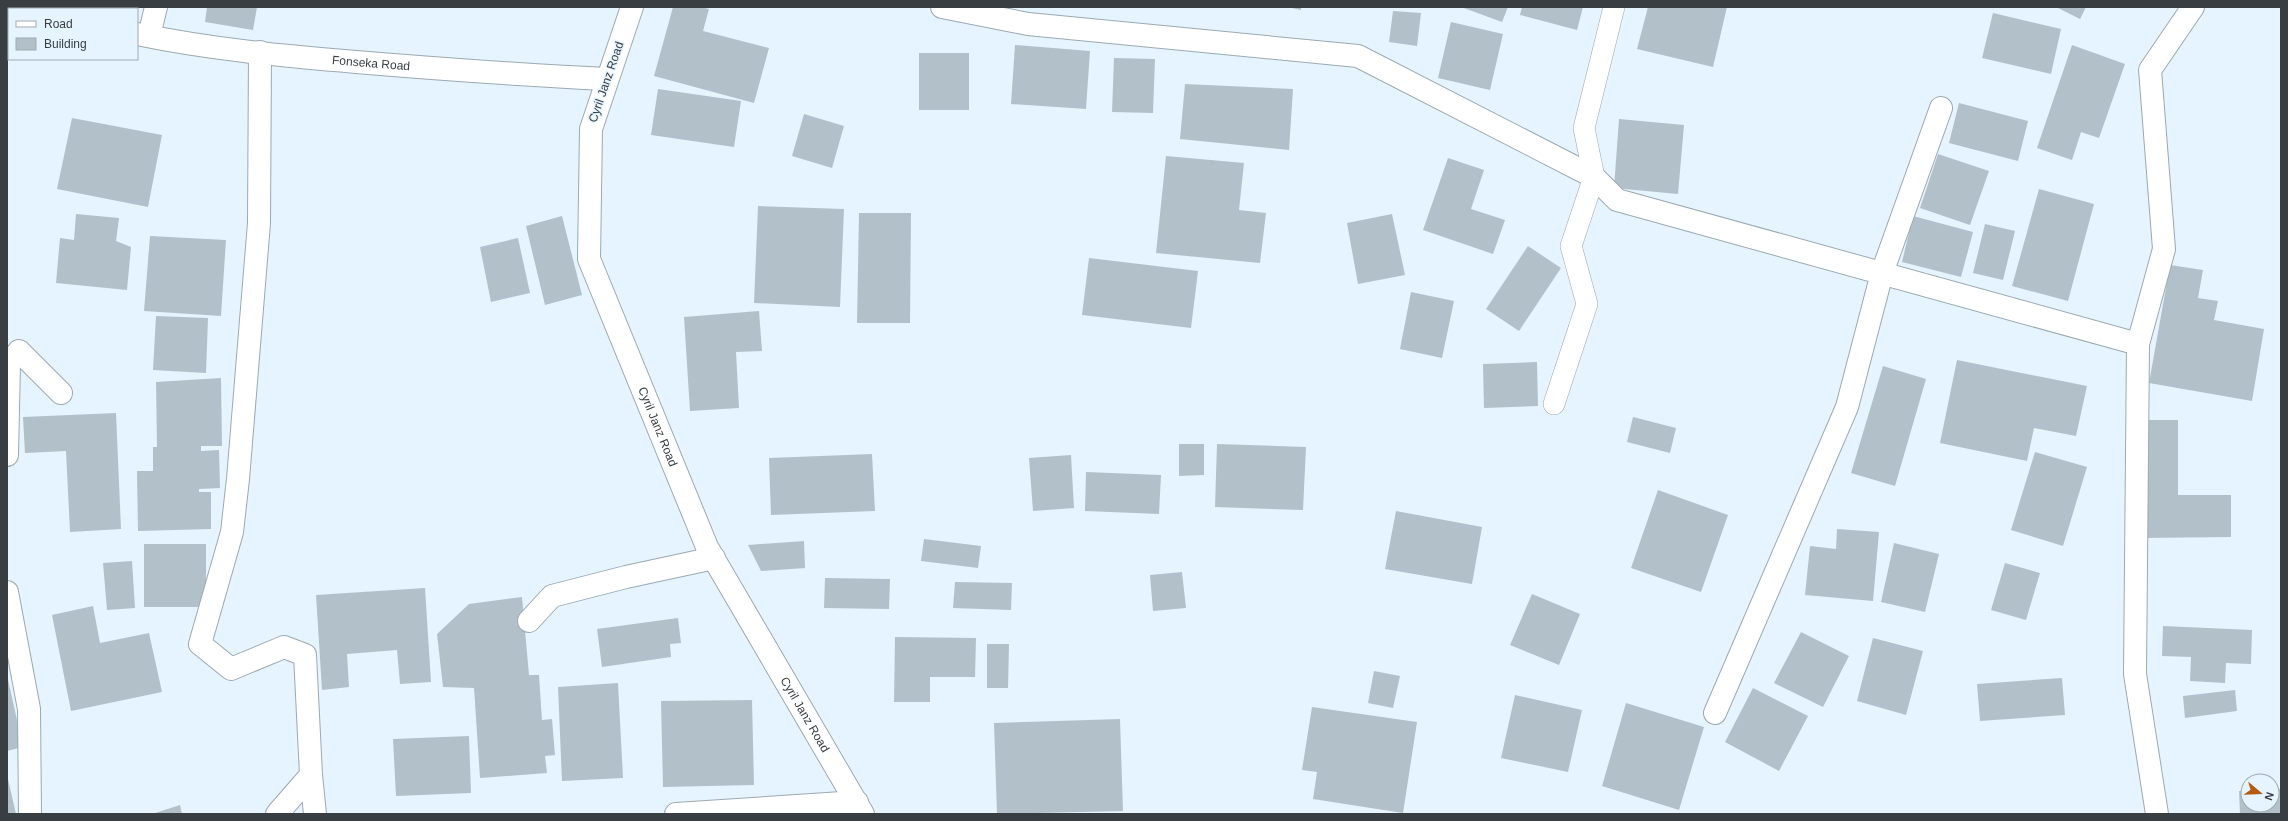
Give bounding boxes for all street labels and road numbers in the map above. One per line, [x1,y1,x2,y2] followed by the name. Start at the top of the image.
[586,40,626,124] street label: Cyril Janz Road
[332,53,411,73] street label: Fonseka Road
[635,385,680,469] street label: Cyril Janz Road
[777,674,832,755] street label: Cyril Janz Road

